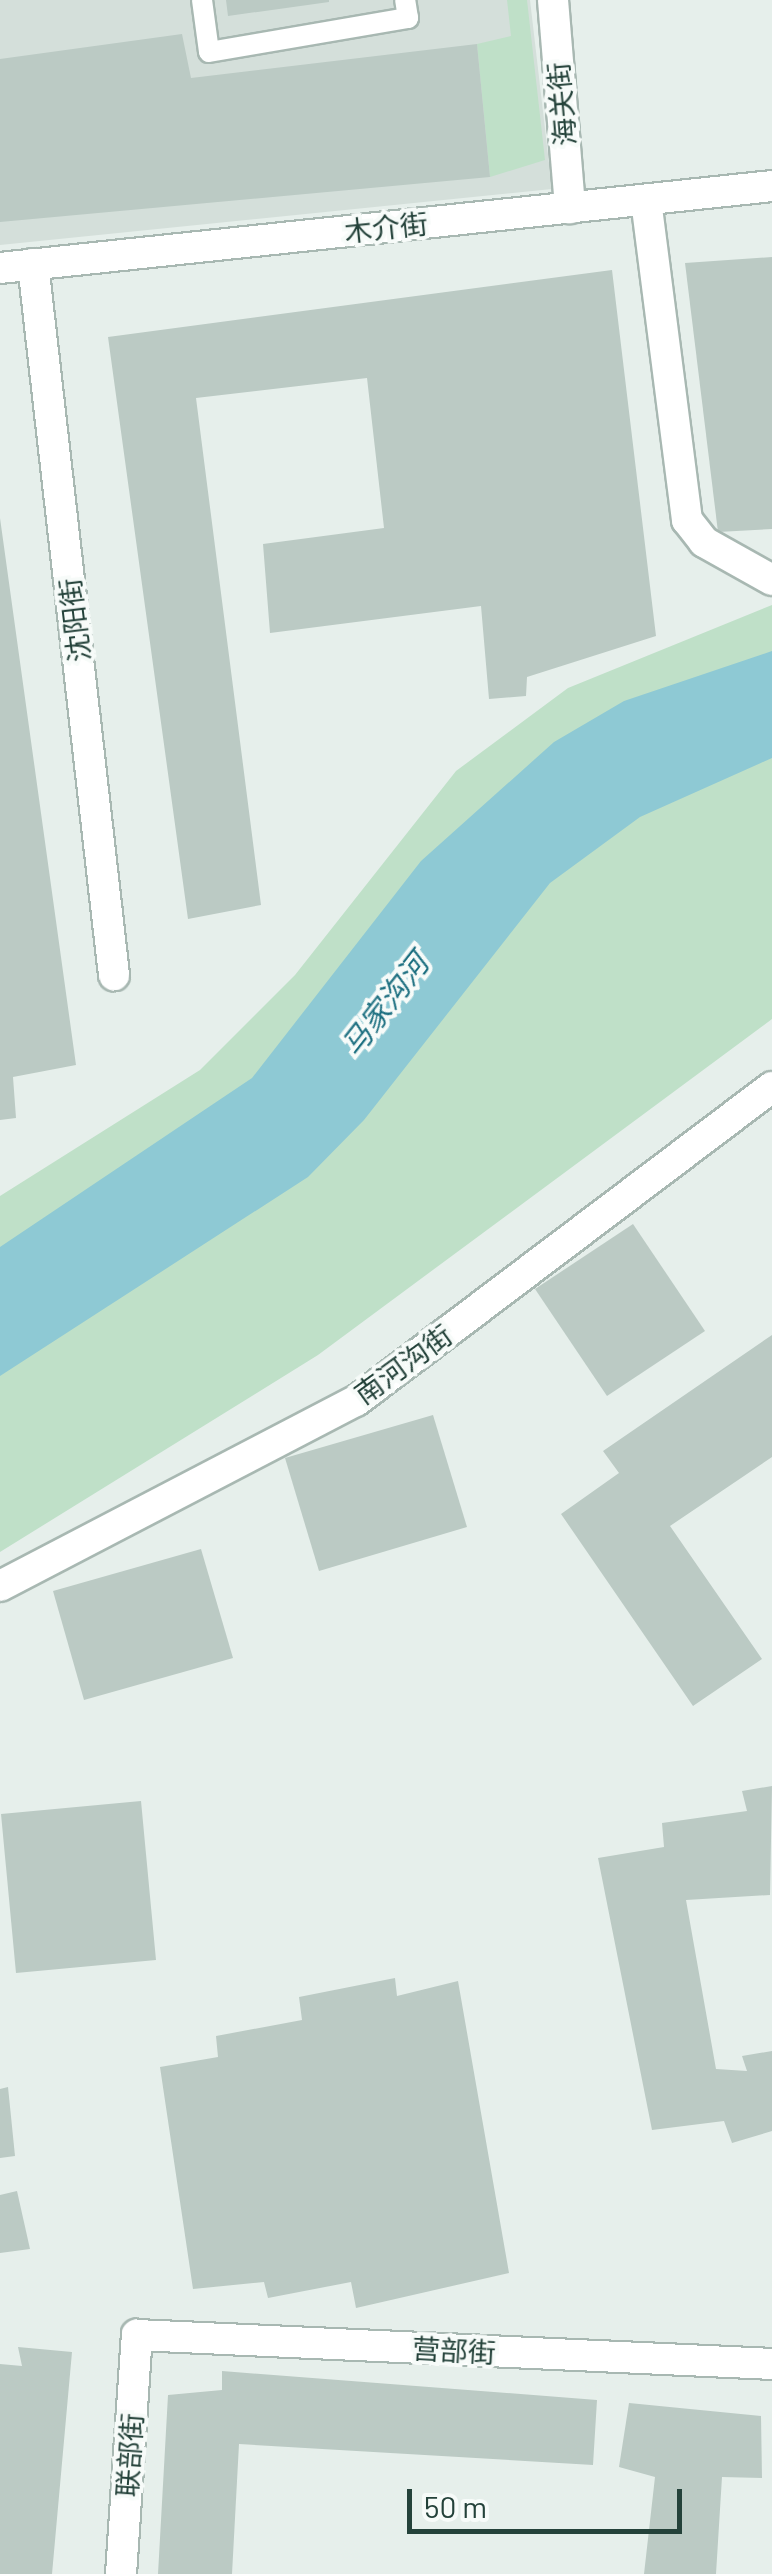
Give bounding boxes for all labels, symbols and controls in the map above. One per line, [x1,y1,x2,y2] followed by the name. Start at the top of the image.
[541,61,581,147] street label: 海关街
[342,206,430,248] street label: 木介街
[52,576,96,664] street label: 沈阳街
[333,946,435,1062] water label: 马家沟河
[348,1317,458,1411] street label: 南河沟街
[411,2331,497,2369] street label: 营部街
[109,2412,149,2498] street label: 联部街
[412,2469,687,2531] scale bar
[424,2488,487,2524] text: 50 m

